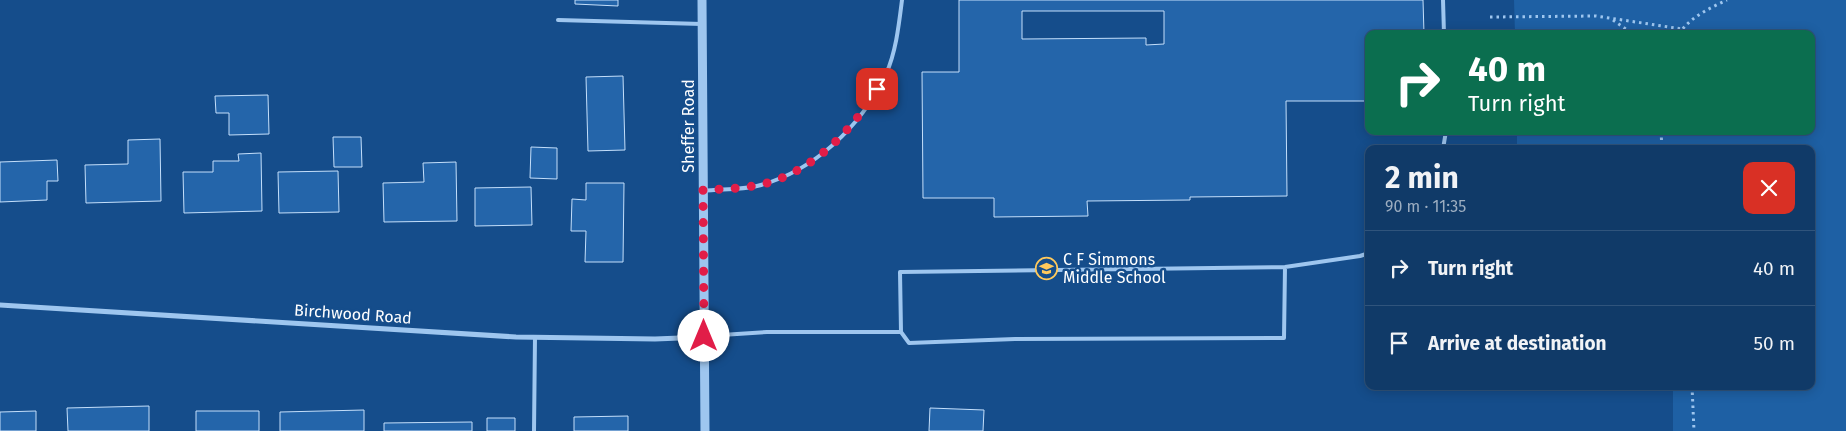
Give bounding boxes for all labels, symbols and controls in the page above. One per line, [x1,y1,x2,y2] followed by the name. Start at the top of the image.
[1468,48,1546,90] text: 40 m
[1385,50,1450,115] icon: right
[856,68,898,110] pin
[863,75,891,103] icon: arrive
[679,79,698,173] street label: Sheffer Road
[1468,90,1565,117] text: Turn right
[1385,160,1459,196] text: 2 min
[1743,162,1795,214] button: close
[1385,197,1466,216] text: 90 m · 11:35
[1063,250,1166,287] place label: C F Simmons Middle School
[1385,254,1413,282] icon: right
[1035,256,1059,280] school or university icon: C F Simmons Middle School
[1428,257,1513,280] text: Turn right
[1753,257,1795,280] text: 40 m
[294,300,412,328] street label: Birchwood Road
[677,309,729,361] position arrow
[1385,329,1413,357] icon: arrive
[1428,332,1607,355] text: Arrive at destination
[1754,332,1795,355] text: 50 m

